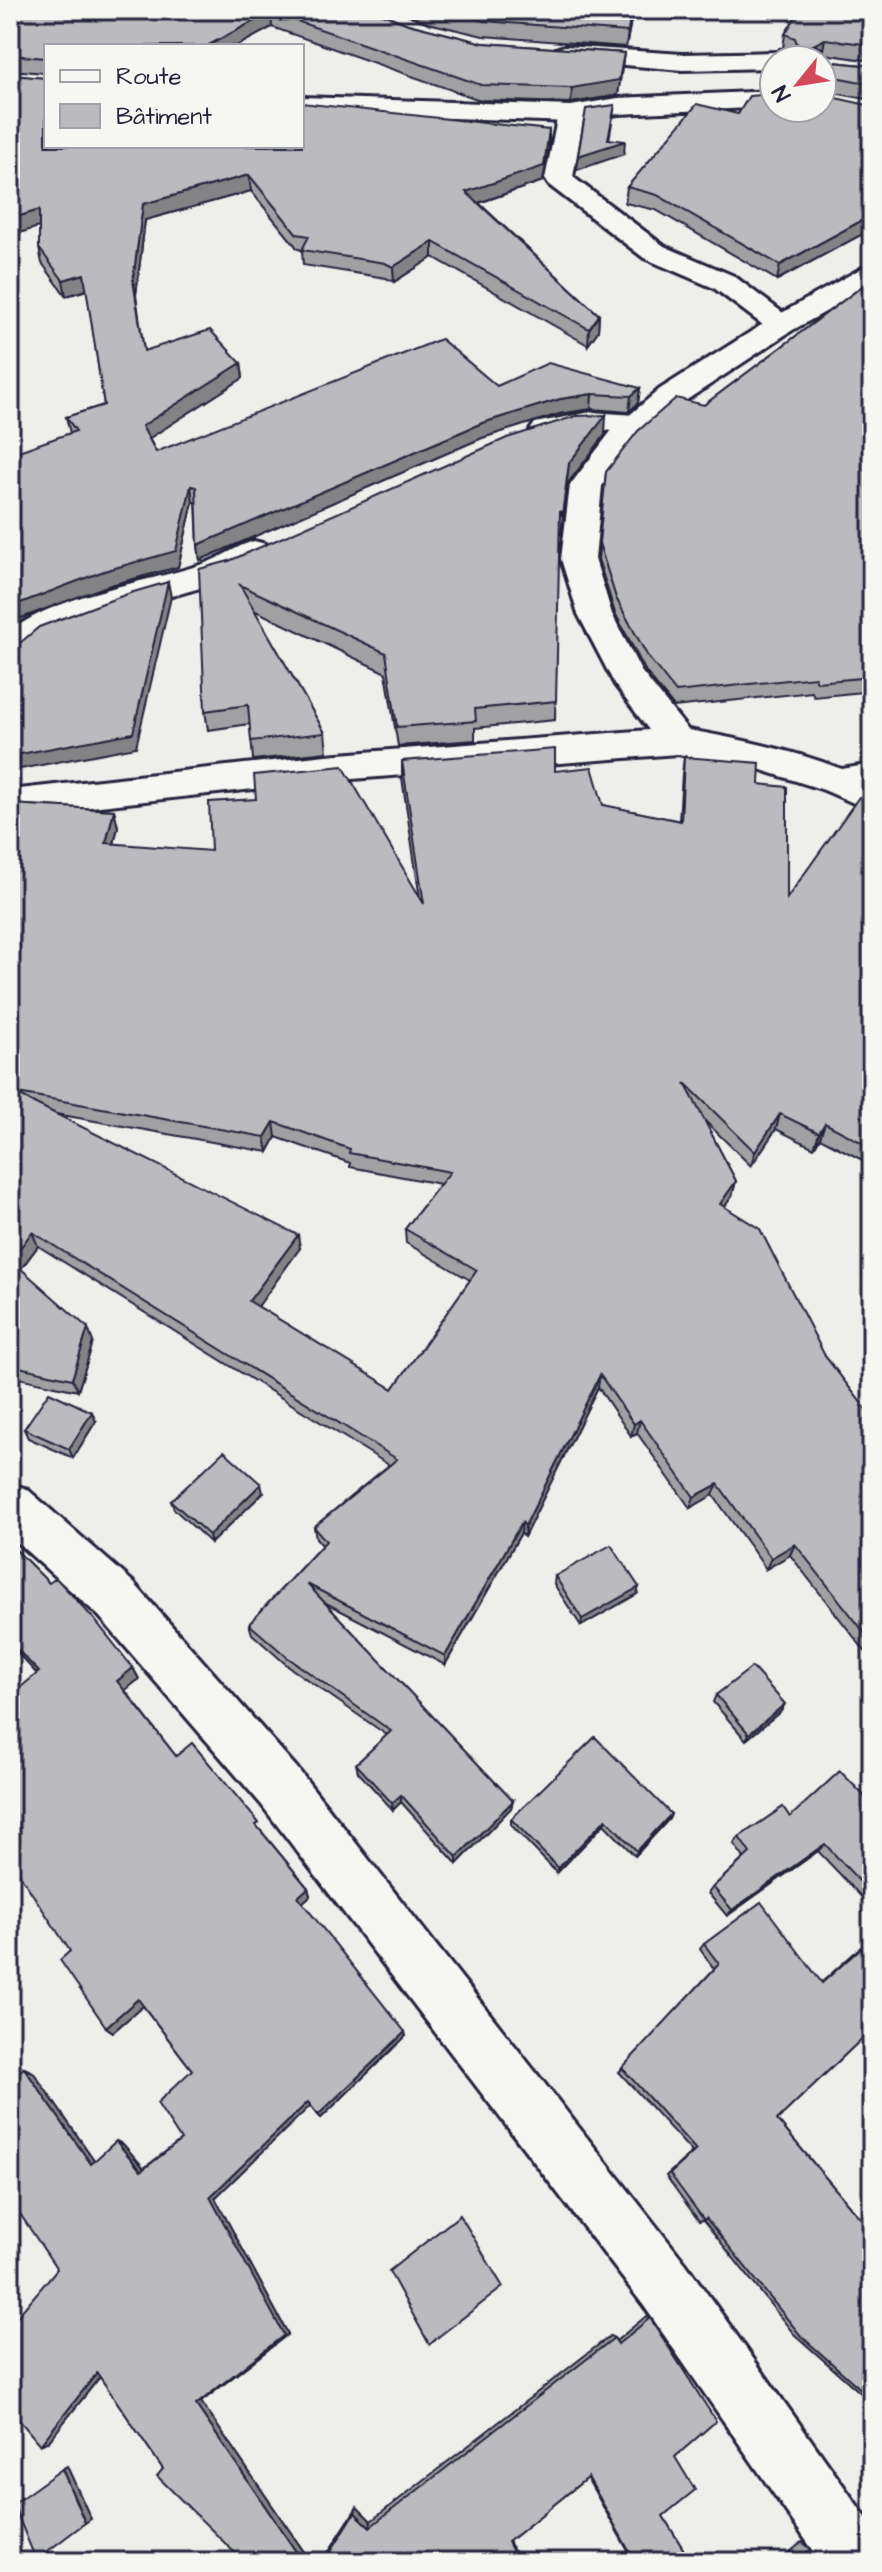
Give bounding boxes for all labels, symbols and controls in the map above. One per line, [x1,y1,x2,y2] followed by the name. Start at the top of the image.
[44,44,304,148] legend
[758,44,838,124] north arrow
[116,60,182,94] text: Route
[765,79,799,107] text: N
[116,100,212,134] text: Bâtiment

